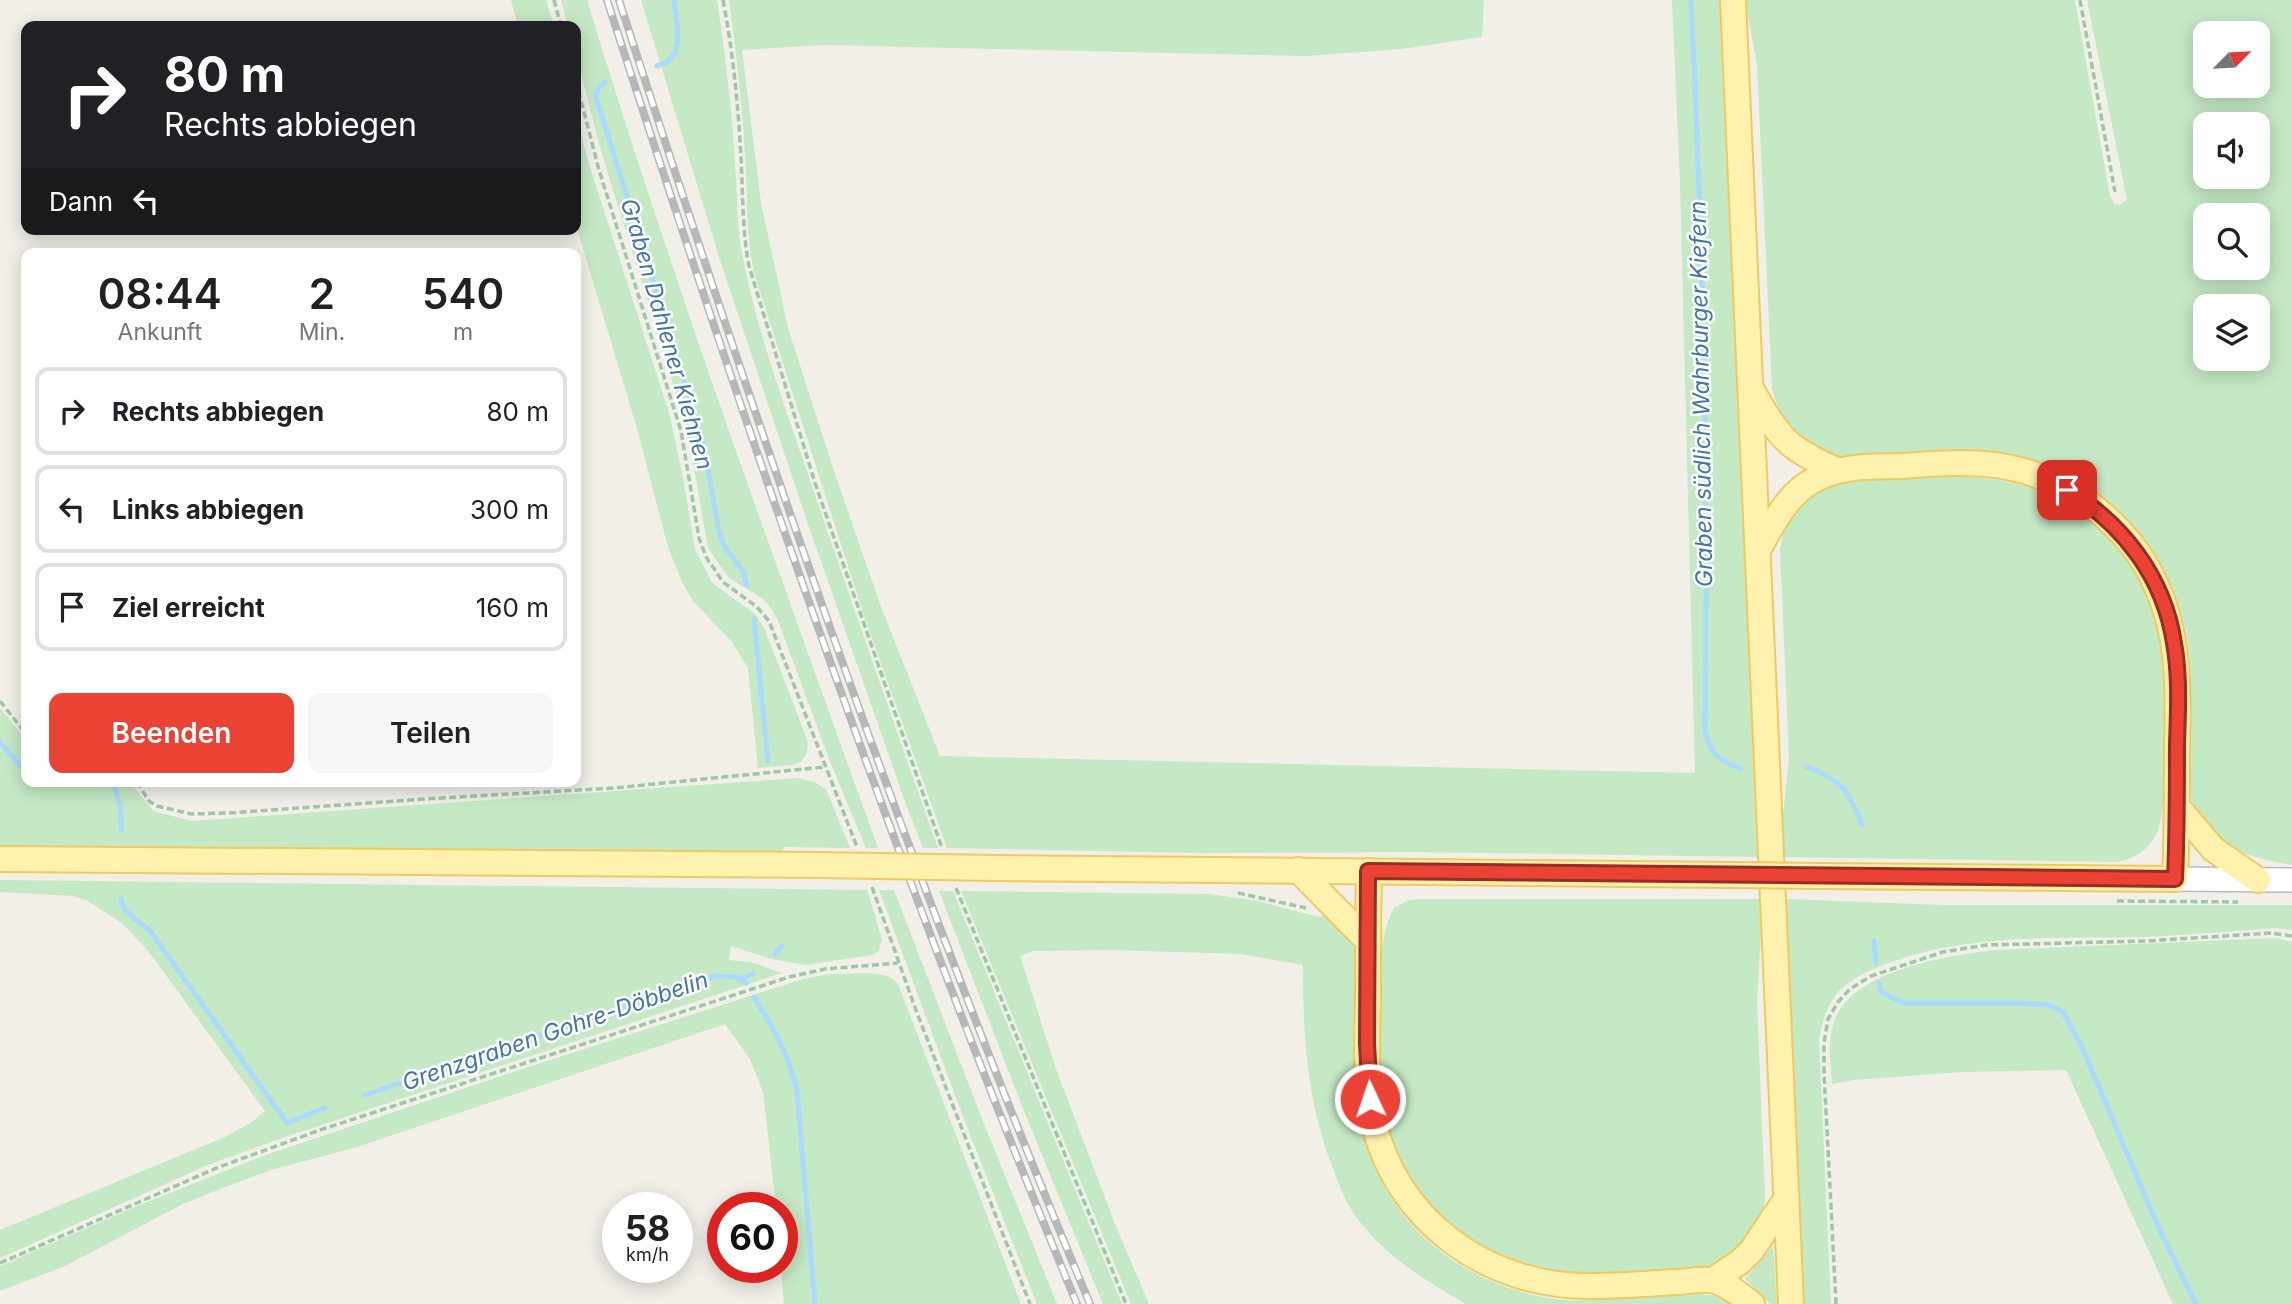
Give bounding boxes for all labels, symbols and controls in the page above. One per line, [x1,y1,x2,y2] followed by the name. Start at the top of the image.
[2193,21,2270,98] north arrow
[2193,21,2270,371] map controls
[164,45,285,104] text: 80 m
[49,49,140,140] icon: right
[164,105,417,144] text: Rechts abbiegen
[2193,112,2270,189] button: sound
[127,182,165,220] icon: left
[49,186,113,217] text: Dann
[615,195,719,473] water label: Graben Dahlener Kiehnen
[1684,201,1718,587] water label: Graben südlich Wahrburger Kiefern
[2193,203,2270,280] button: search
[98,268,222,319] text: 08:44
[309,268,335,319] text: 2
[422,268,504,319] text: 540
[2193,294,2270,371] button: layers
[118,318,202,346] text: Ankunft
[299,318,345,346] text: Min.
[453,318,473,346] text: m
[53,392,91,430] icon: right
[112,396,324,427] text: Rechts abbiegen
[486,396,549,427] text: 80 m
[2037,460,2097,520] pin
[2048,471,2086,509] icon: arrive
[53,490,91,528] icon: left
[112,494,304,525] text: Links abbiegen
[470,494,549,525] text: 300 m
[53,588,91,626] icon: arrive
[112,592,265,623] text: Ziel erreicht
[476,592,549,623] text: 160 m
[49,693,294,773] button: Beenden
[308,693,553,773] button: Teilen
[398,965,712,1097] water label: Grenzgraben Gohre-Döbbelin
[1333,1062,1407,1136] position arrow
[707,1192,798,1283] speed limit sign: 60
[625,1207,670,1249] text: 58
[626,1244,669,1265] text: km/h

